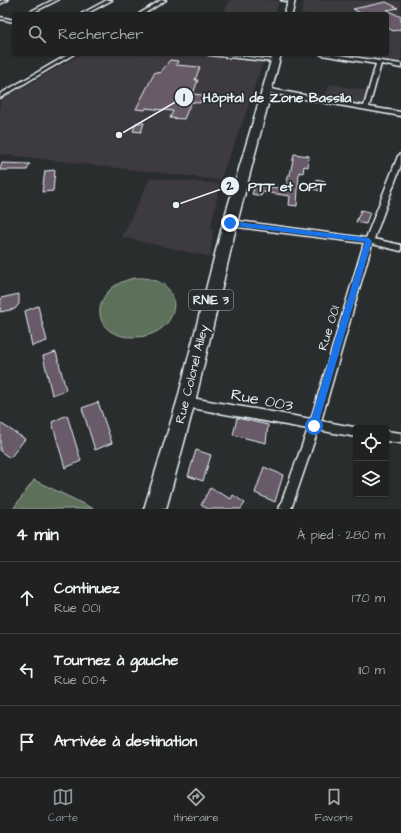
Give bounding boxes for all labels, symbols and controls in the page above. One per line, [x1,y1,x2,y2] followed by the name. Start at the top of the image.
[12,12,389,56] search box
[26,23,48,45] icon: search
[58,24,143,45] text: Rechercher
[174,84,359,110] callout: Hôpital de Zone Bassila
[203,88,352,108] text: Hôpital de Zone Bassila
[183,89,185,106] text: 1
[220,173,334,199] callout: PTT et OPT
[248,177,326,197] text: PTT et OPT
[226,178,234,195] text: 2
[221,214,239,232] route end
[189,290,233,310] road number: RNIE 3
[314,303,344,353] street label: Rue 001
[171,323,214,426] street label: Rue Colonel Alley
[229,383,295,417] street label: Rue 003
[305,417,323,435] route start
[353,425,389,497] map controls
[353,425,389,461] button: locate
[353,461,389,497] button: layers
[16,523,59,547] text: 4 min
[297,526,385,544] text: À pied · 280 m
[54,578,120,599] text: Continuez
[16,587,38,609] icon: ahead
[352,589,385,607] text: 170 m
[54,599,100,617] text: Rue 001
[54,650,178,671] text: Tournez à gauche
[16,659,38,681] icon: left
[358,661,385,679] text: 110 m
[54,671,107,689] text: Rue 004
[16,731,38,753] icon: arrive
[54,731,197,752] text: Arrivée à destination
[48,786,78,825] tab: Carte
[174,786,219,825] tab: Itinéraire
[315,786,353,825] tab: Favoris

